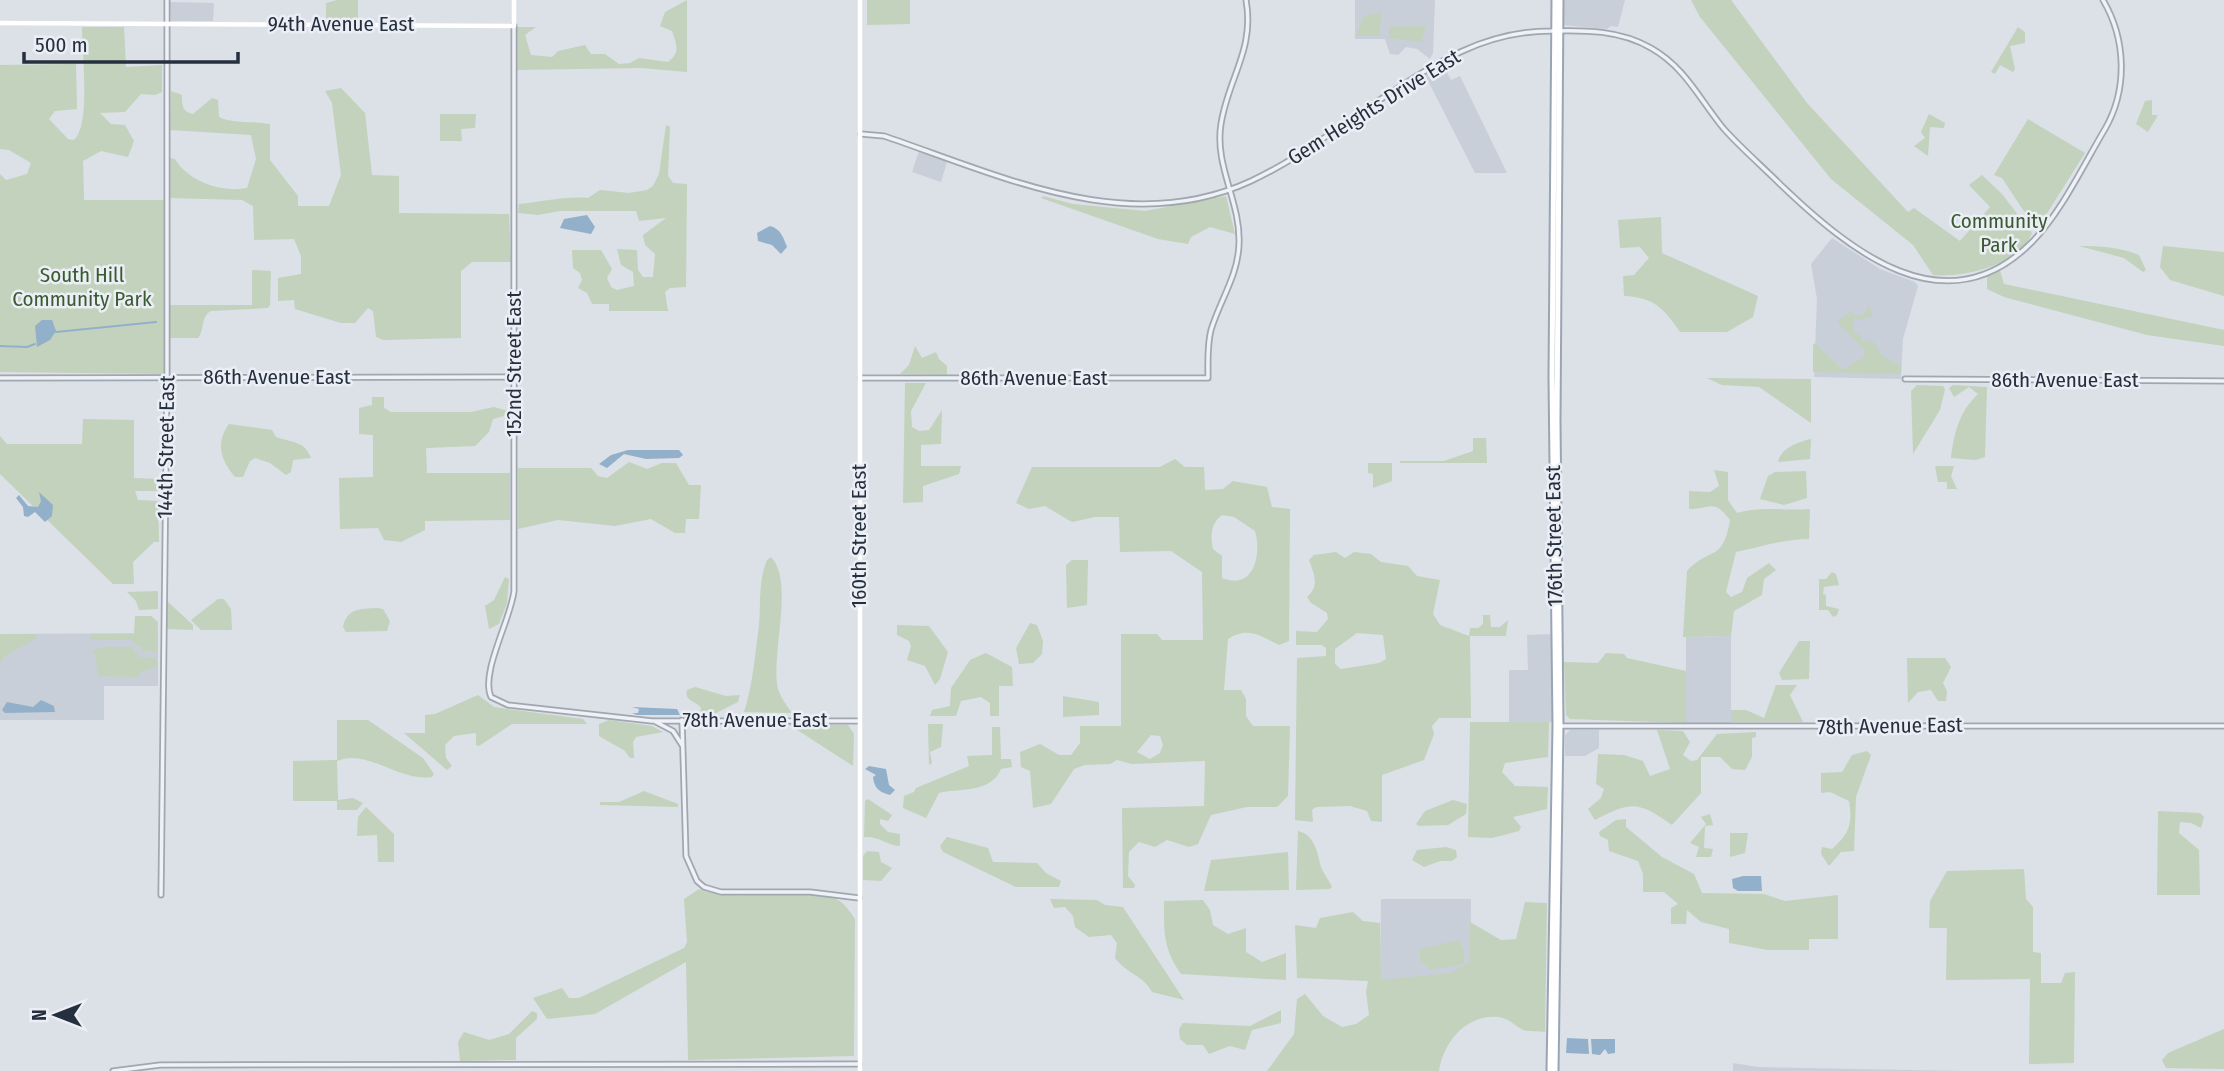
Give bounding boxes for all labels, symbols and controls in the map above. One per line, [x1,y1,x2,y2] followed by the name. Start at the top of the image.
[268,11,414,37] street label: 94th Avenue East
[24,21,238,65] scale bar
[35,32,88,58] text: 500 m
[1283,43,1465,171] street label: Gem Heights Drive East
[1950,208,2048,258] park label: Community Park
[12,262,152,312] park label: South Hill Community Park
[501,291,527,437] street label: 152nd Street East
[203,364,351,390] street label: 86th Avenue East
[960,365,1108,391] street label: 86th Avenue East
[1991,367,2139,393] street label: 86th Avenue East
[152,375,180,519] street label: 144th Street East
[846,464,872,608] street label: 160th Street East
[1540,465,1568,607] street label: 176th Street East
[682,707,828,733] street label: 78th Avenue East
[1817,712,1963,740] street label: 78th Avenue East
[21,980,91,1050] north arrow
[28,1009,51,1021] text: N

